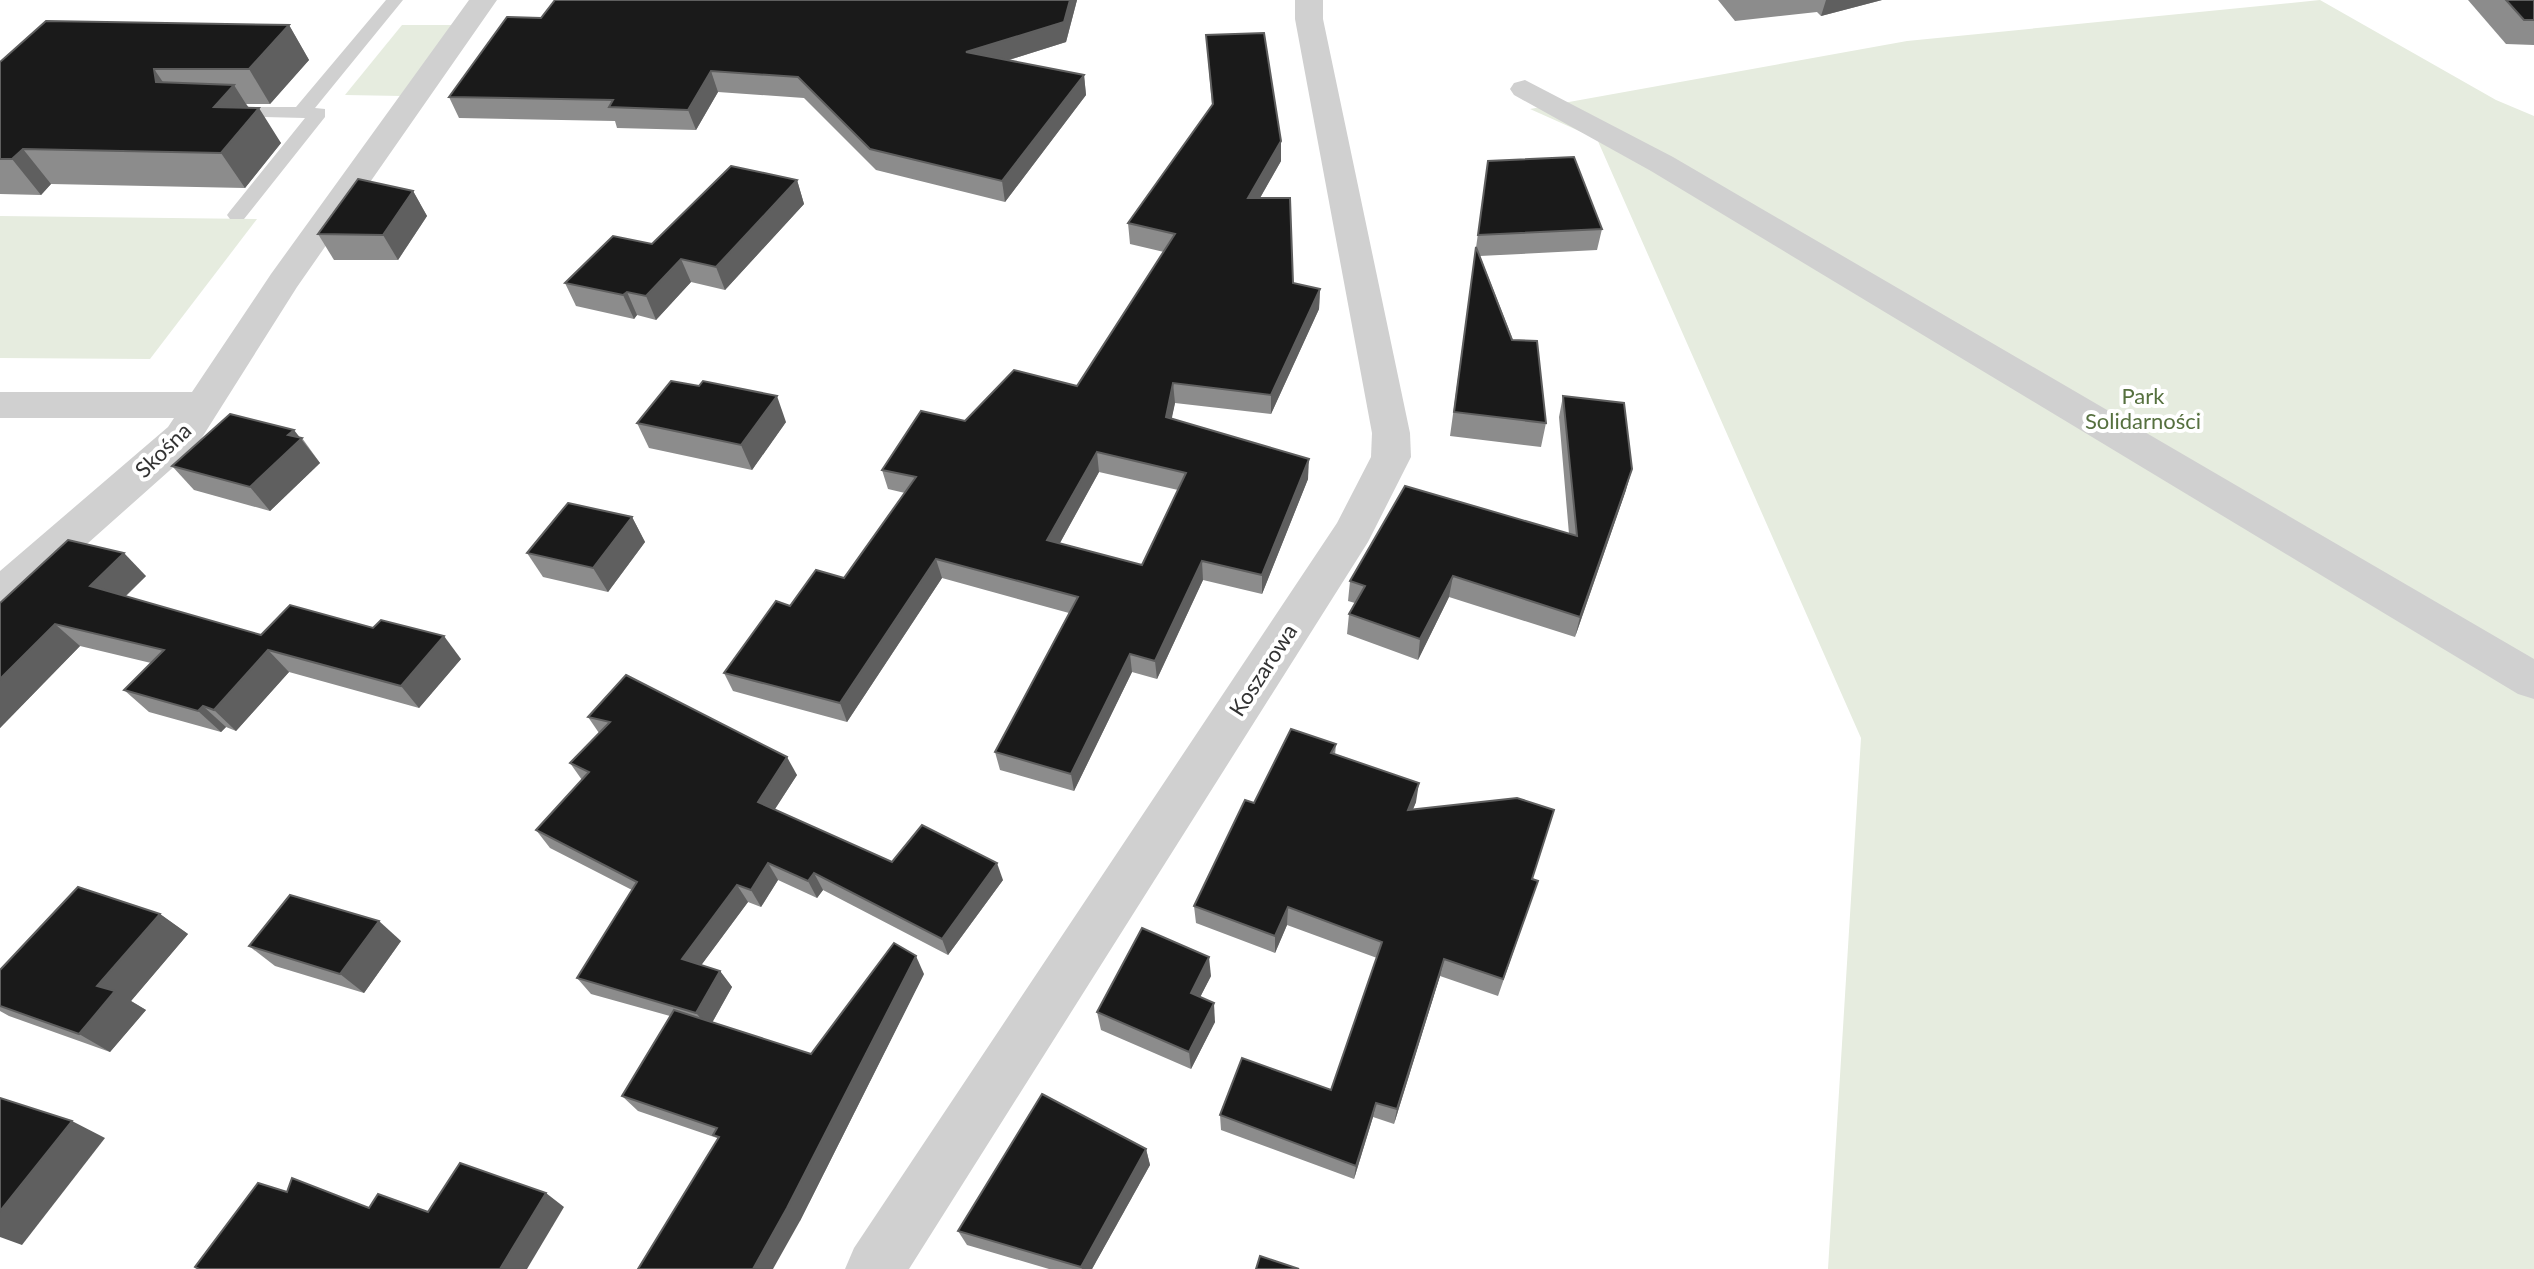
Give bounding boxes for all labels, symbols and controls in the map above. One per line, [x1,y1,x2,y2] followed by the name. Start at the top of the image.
[2085,382,2201,434] park label: Park Solidarności
[129,416,196,483] street label: Skośna
[1223,619,1302,721] street label: Koszarowa

